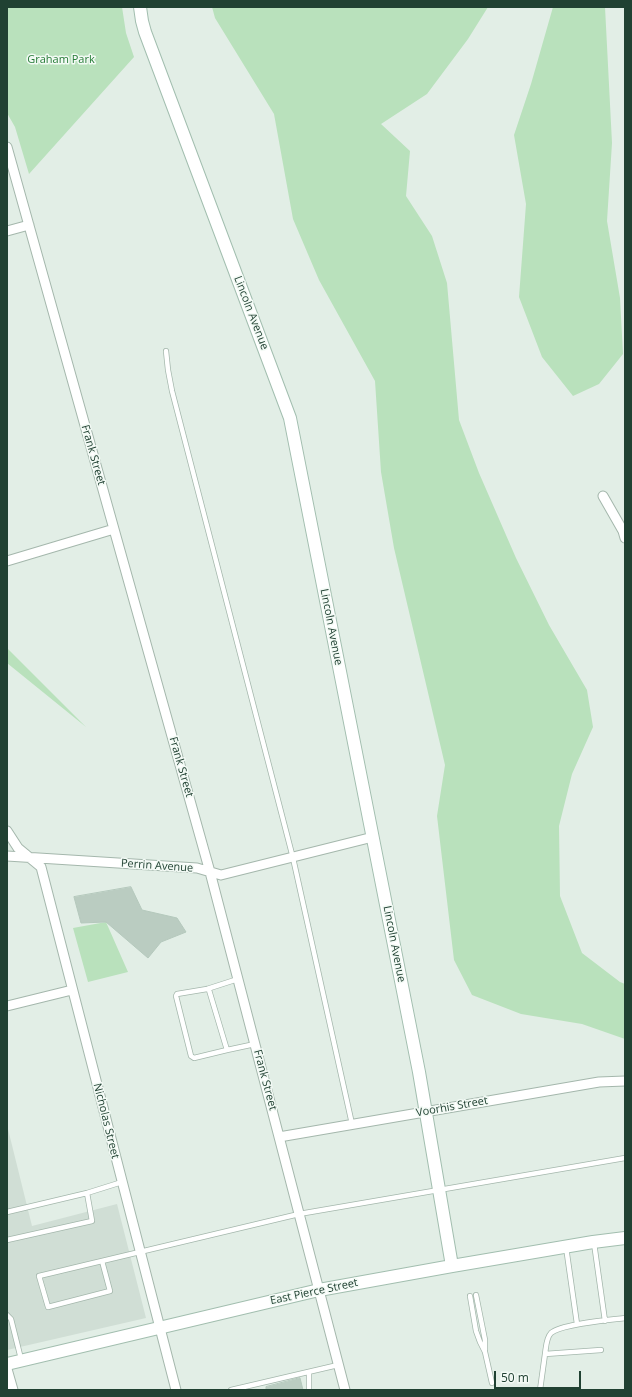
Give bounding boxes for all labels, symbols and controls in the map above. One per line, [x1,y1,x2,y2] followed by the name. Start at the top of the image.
[27,53,95,67] park label: Graham Park
[231,274,271,352] street label: Lincoln Avenue
[78,423,108,487] street label: Frank Street
[317,588,345,666] street label: Lincoln Avenue
[166,735,196,799] street label: Frank Street
[120,857,194,875] street label: Perrin Avenue
[380,905,408,983] street label: Lincoln Avenue
[251,1048,279,1112] street label: Frank Street
[90,1082,122,1160] street label: Nicholas Street
[415,1094,489,1120] street label: Voorhis Street
[269,1276,359,1308] street label: East Pierce Street
[496,1363,583,1389] scale bar
[501,1369,529,1386] text: 50 m

